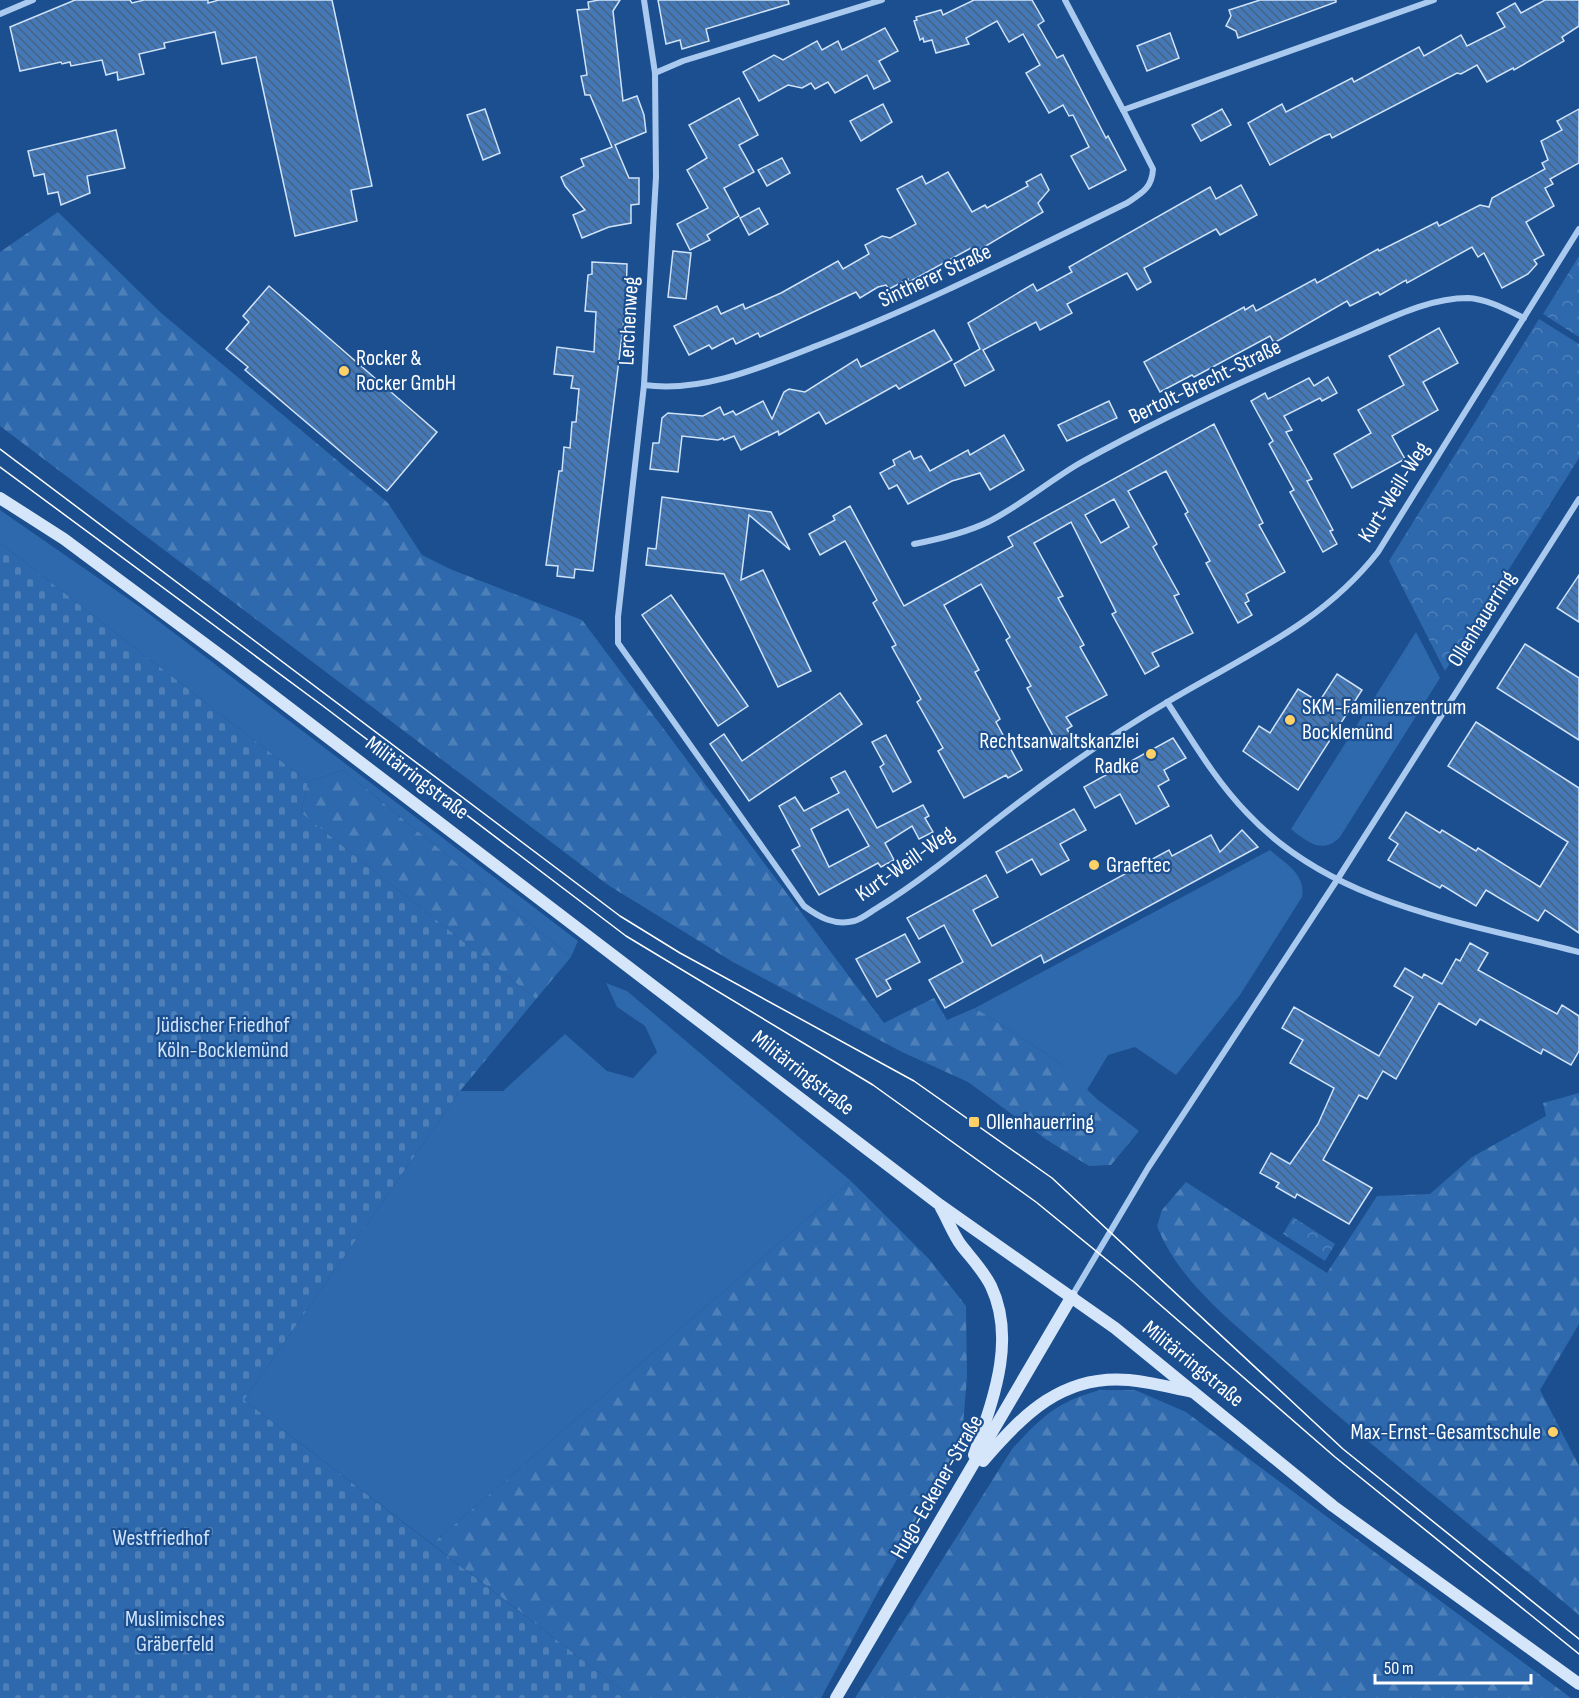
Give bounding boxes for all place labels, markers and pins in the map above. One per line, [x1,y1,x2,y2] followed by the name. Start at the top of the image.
[356,345,456,397] place label: Rocker & Rocker GmbH
[337,364,351,378] marker: Rocker & Rocker GmbH
[1302,694,1466,746] place label: SKM-Familienzentrum Bocklemünd
[1283,713,1297,727] marker: SKM-Familienzentrum Bocklemünd
[979,728,1139,780] place label: Rechtsanwaltskanzlei Radke
[1144,747,1158,761] marker: Rechtsanwaltskanzlei Radke
[1106,852,1171,879] place label: Graeftec
[1087,858,1101,872] marker: Graeftec
[986,1109,1094,1136] place label: Ollenhauerring
[967,1115,981,1129] marker: Ollenhauerring
[1350,1419,1541,1446] place label: Max-Ernst-Gesamtschule
[1546,1425,1560,1439] marker: Max-Ernst-Gesamtschule

